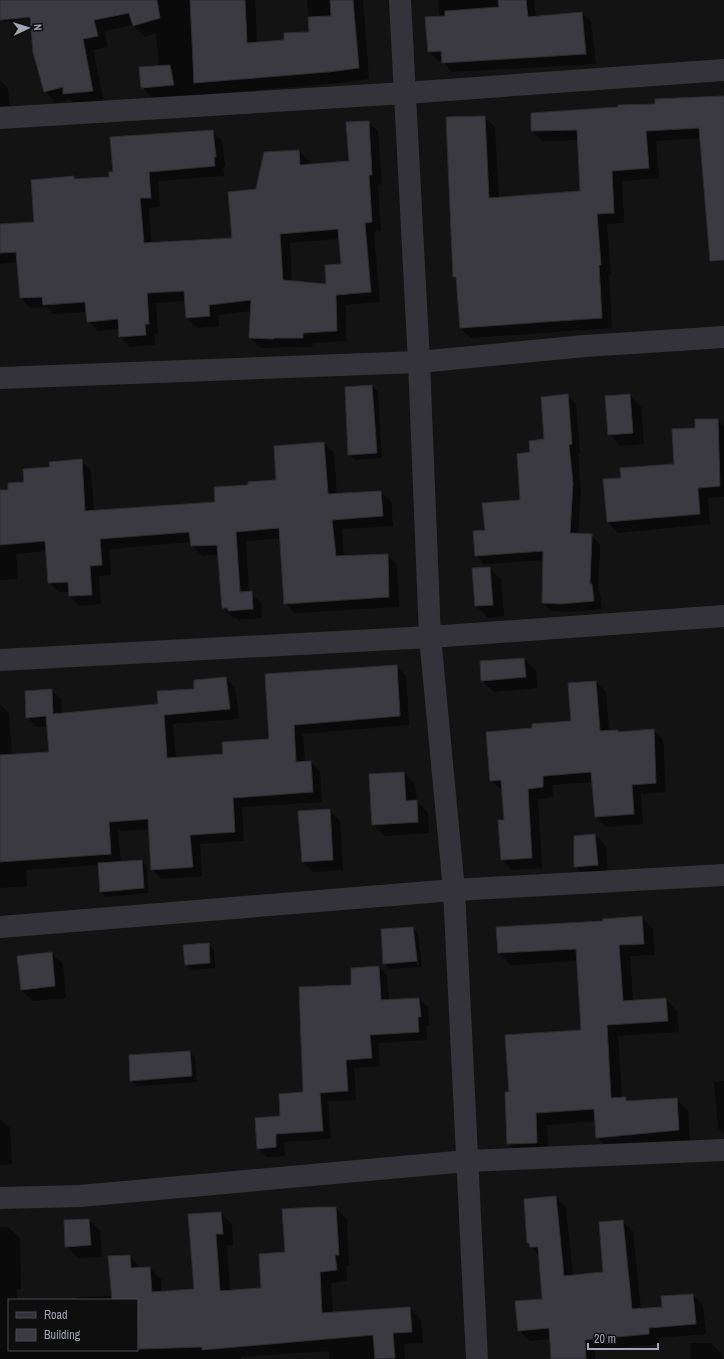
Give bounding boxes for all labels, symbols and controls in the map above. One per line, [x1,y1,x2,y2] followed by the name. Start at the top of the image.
[8,8,48,48] north arrow
[31,24,45,31] text: N
[8,1299,138,1351] legend
[44,1307,68,1323] text: Road
[588,1325,658,1351] scale bar
[44,1327,81,1343] text: Building
[594,1331,616,1347] text: 20 m

